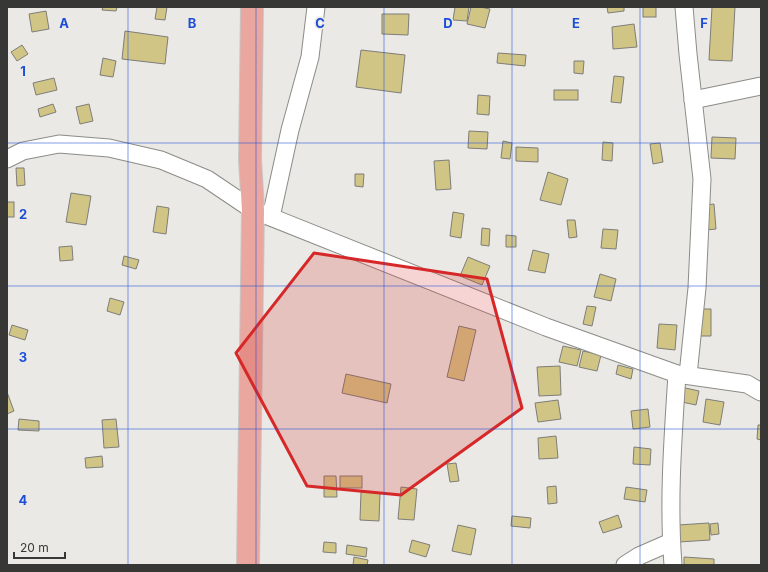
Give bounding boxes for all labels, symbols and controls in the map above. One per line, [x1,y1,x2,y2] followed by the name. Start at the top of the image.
[59,15,69,31] text: A
[188,15,197,31] text: B
[315,15,325,31] text: C
[443,15,453,31] text: D
[572,15,580,31] text: E
[700,15,708,31] text: F
[20,63,26,79] text: 1
[19,206,27,222] text: 2
[19,349,27,365] text: 3
[19,492,28,508] text: 4
[14,534,65,560] scale bar
[20,540,49,555] text: 20 m

